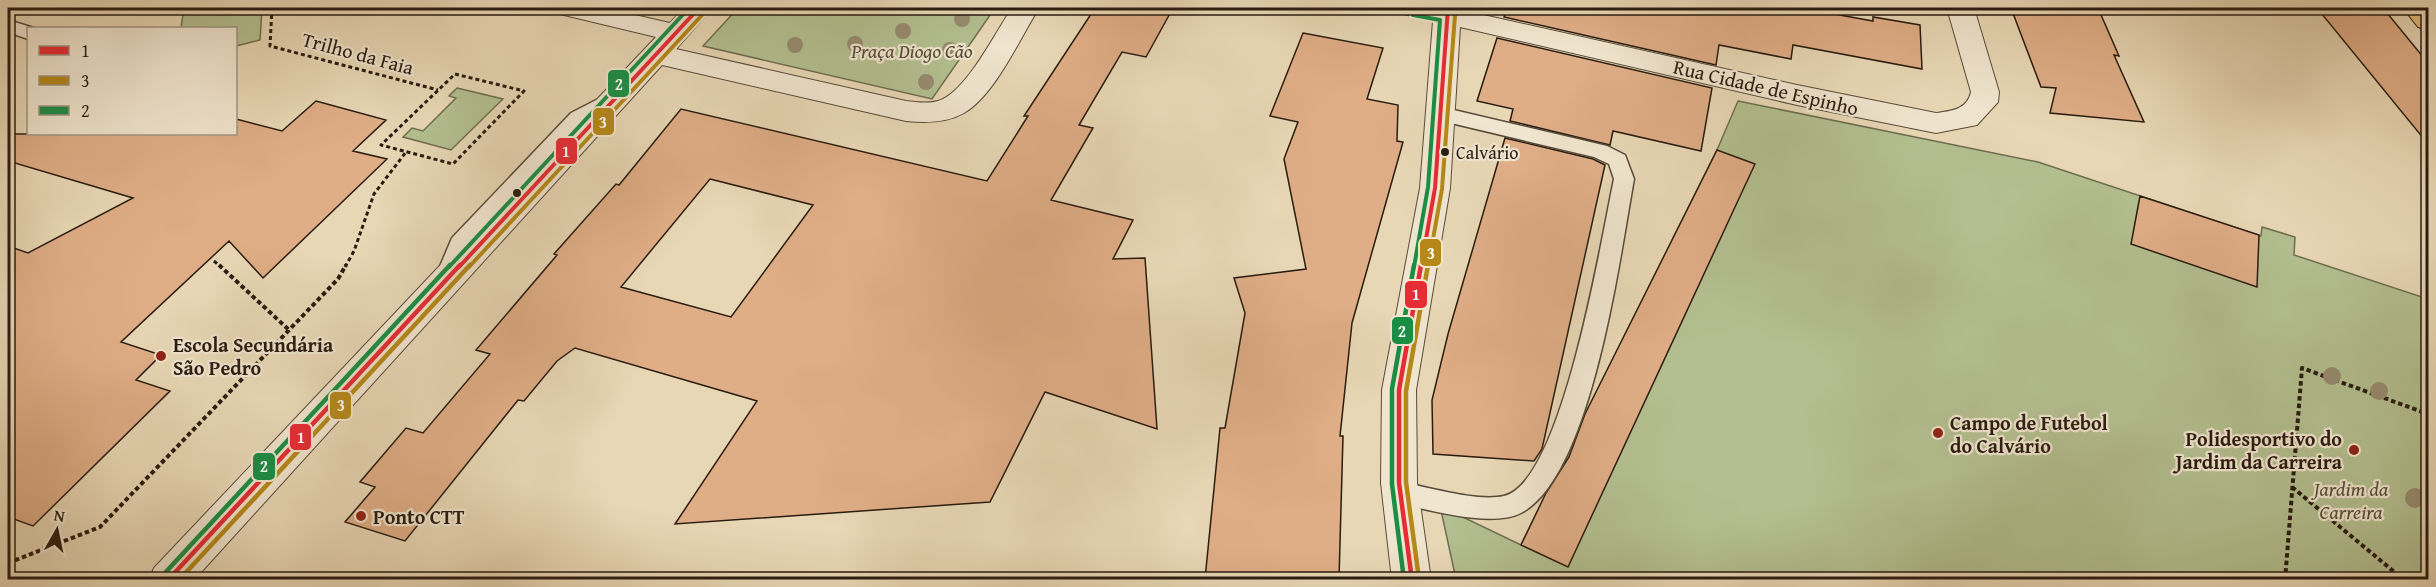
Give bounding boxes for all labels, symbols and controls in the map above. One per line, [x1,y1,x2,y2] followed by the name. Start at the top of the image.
[299,24,418,82] street label: Trilho da Faia
[27,27,237,135] legend
[850,36,973,65] park label: Praça Diogo Cão
[81,37,90,64] text: 1
[1671,52,1861,122] street label: Rua Cidade de Espinho
[81,67,90,94] text: 3
[607,69,630,98] line badge: 2
[615,72,623,96] text: 2
[81,97,90,124] text: 2
[592,107,615,136] line badge: 3
[599,110,607,134] text: 3
[555,137,578,165] line badge: 1
[562,139,570,163] text: 1
[1456,139,1518,166] place label: Calvário
[1439,146,1451,158] marker: Calvário
[511,187,523,199] unlabelled marker
[1419,238,1442,267] line badge: 3
[1427,241,1435,265] text: 3
[1404,280,1428,309] line badge: 1
[1412,282,1420,306] text: 1
[1391,316,1414,345] line badge: 2
[1398,319,1406,343] text: 2
[173,330,334,382] place label: Escola Secundária São Pedro
[154,349,168,363] marker: Escola Secundária São Pedro
[329,391,352,420] line badge: 3
[337,393,345,417] text: 3
[1950,408,2108,460] place label: Campo de Futebol do Calvário
[289,423,312,451] line badge: 1
[2173,424,2343,476] place label: Polidesportivo do Jardim da Carreira
[297,425,305,449] text: 1
[1931,426,1945,440] marker: Campo de Futebol do Calvário
[2347,443,2361,457] marker: Polidesportivo do Jardim da Carreira
[252,452,276,481] line badge: 2
[260,454,268,478] text: 2
[2311,474,2389,526] park label: Jardim da Carreira
[27,500,87,560] north arrow
[52,502,67,528] text: N
[373,502,465,531] place label: Ponto CTT
[354,509,368,523] marker: Ponto CTT

